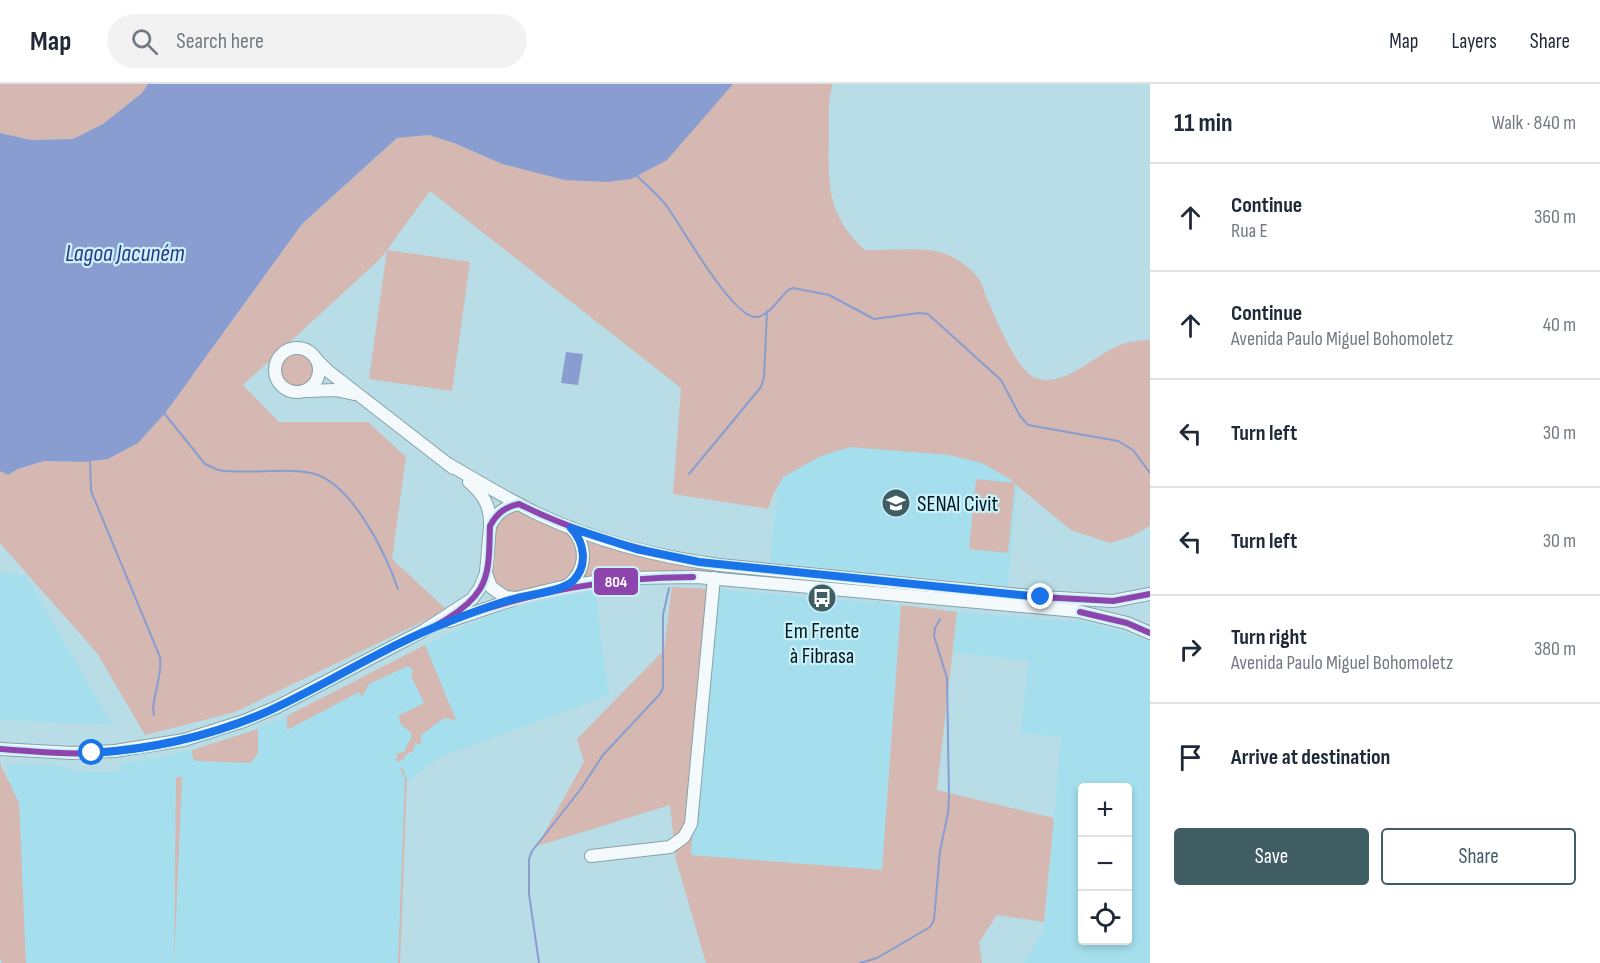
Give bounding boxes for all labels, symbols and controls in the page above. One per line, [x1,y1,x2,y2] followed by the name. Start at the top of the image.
[107,14,527,68] search box
[30,25,71,58] text: Map
[128,25,161,58] icon: search
[176,28,264,55] text: Search here
[1389,29,1418,54] text: Map
[1451,29,1497,54] text: Layers
[1530,29,1570,54] text: Share
[1174,108,1233,139] text: 11 min
[1492,111,1576,135] text: Walk · 840 m
[1231,192,1302,219] text: Continue
[1174,201,1207,234] icon: ahead
[1534,205,1576,229] text: 360 m
[1231,219,1268,243] text: Rua E
[65,239,185,268] water label: Lagoa Jacuném
[1231,300,1302,327] text: Continue
[1174,309,1207,342] icon: ahead
[1543,313,1576,337] text: 40 m
[1231,327,1453,351] text: Avenida Paulo Miguel Bohomoletz
[1174,417,1207,450] icon: left
[1231,420,1297,447] text: Turn left
[1543,421,1576,445] text: 30 m
[880,487,912,519] school or university icon: SENAI Civit
[917,491,998,518] place label: SENAI Civit
[1174,525,1207,558] icon: left
[1231,528,1297,555] text: Turn left
[1543,529,1576,553] text: 30 m
[593,567,639,596] line badge: 804
[605,573,628,592] text: 804
[806,582,838,614] bus stop icon: Em Frente à Fibrasa
[1027,583,1053,609] route end
[785,618,859,670] place label: Em Frente à Fibrasa
[1231,624,1307,651] text: Turn right
[1174,633,1207,666] icon: right
[1534,637,1576,661] text: 380 m
[1231,651,1453,675] text: Avenida Paulo Miguel Bohomoletz
[78,739,104,765] route start
[1174,741,1207,774] icon: arrive
[1231,744,1390,771] text: Arrive at destination
[1078,783,1132,945] map controls
[1078,783,1132,837] button: +
[1174,828,1369,885] button: Save
[1381,828,1576,885] button: Share
[1078,837,1132,891] button: −
[1078,891,1132,945] button: locate

